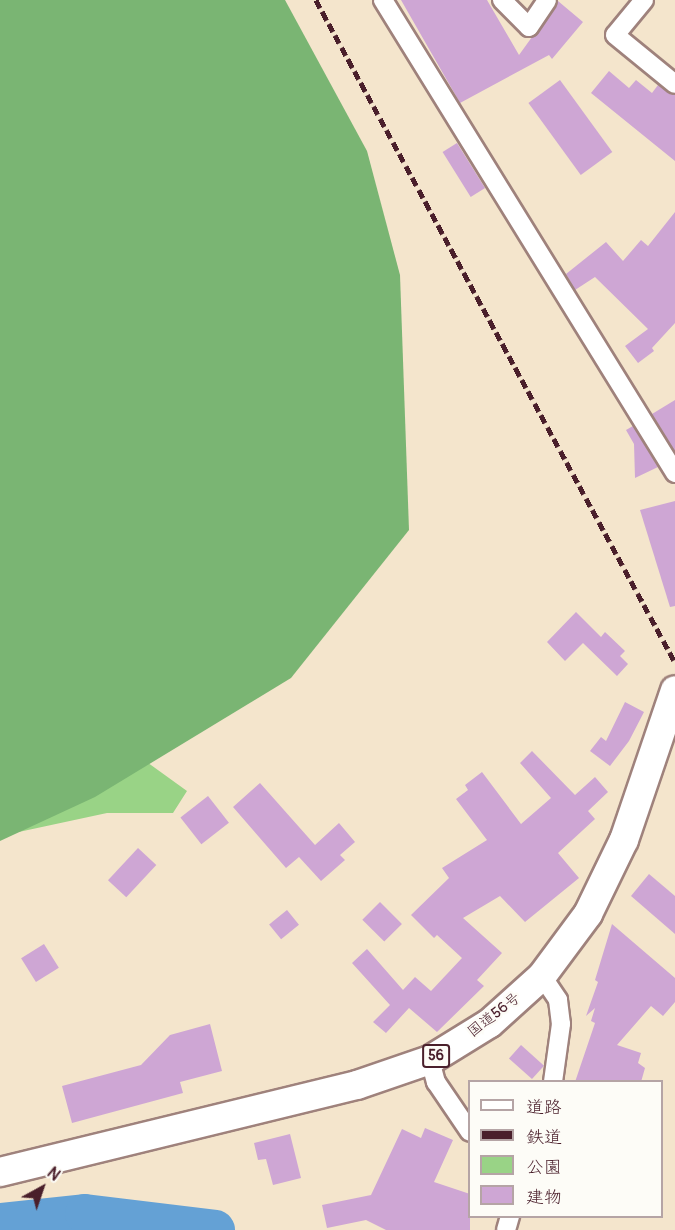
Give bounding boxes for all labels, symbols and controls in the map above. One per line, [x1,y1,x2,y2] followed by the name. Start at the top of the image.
[464,989,524,1041] street label: 国道56号
[421,1045,451,1067] road number: 56
[468,1080,663,1218] legend
[526,1096,562,1119] text: 道路
[526,1126,562,1149] text: 鉄道
[526,1156,562,1179] text: 公園
[12,1158,72,1218] north arrow
[43,1163,64,1185] text: N
[526,1186,562,1209] text: 建物

